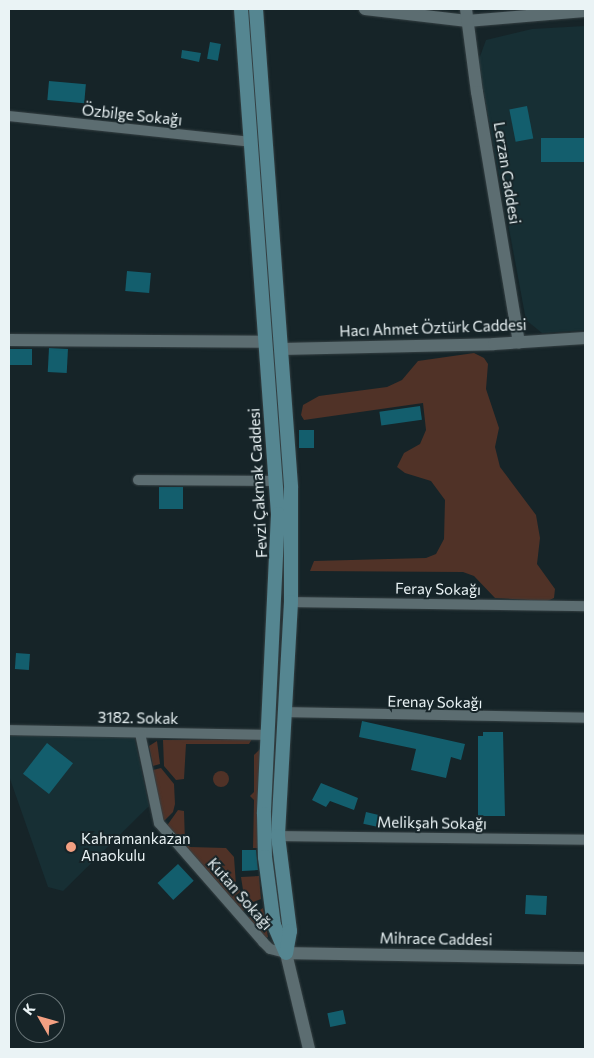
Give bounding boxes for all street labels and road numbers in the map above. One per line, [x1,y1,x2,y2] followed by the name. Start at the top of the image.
[81,101,183,129] street label: Özbilge Sokağı
[490,121,524,225] street label: Lerzan Caddesi
[339,316,527,340] street label: Hacı Ahmet Öztürk Caddesi
[245,408,271,558] street label: Fevzi Çakmak Caddesi
[395,579,481,599] street label: Feray Sokağı
[387,692,483,712] street label: Erenay Sokağı
[98,708,178,728] street label: 3182. Sokak
[377,813,487,833] street label: Melikşah Sokağı
[204,854,276,934] street label: Kutan Sokağı
[379,929,493,949] street label: Mihrace Caddesi

